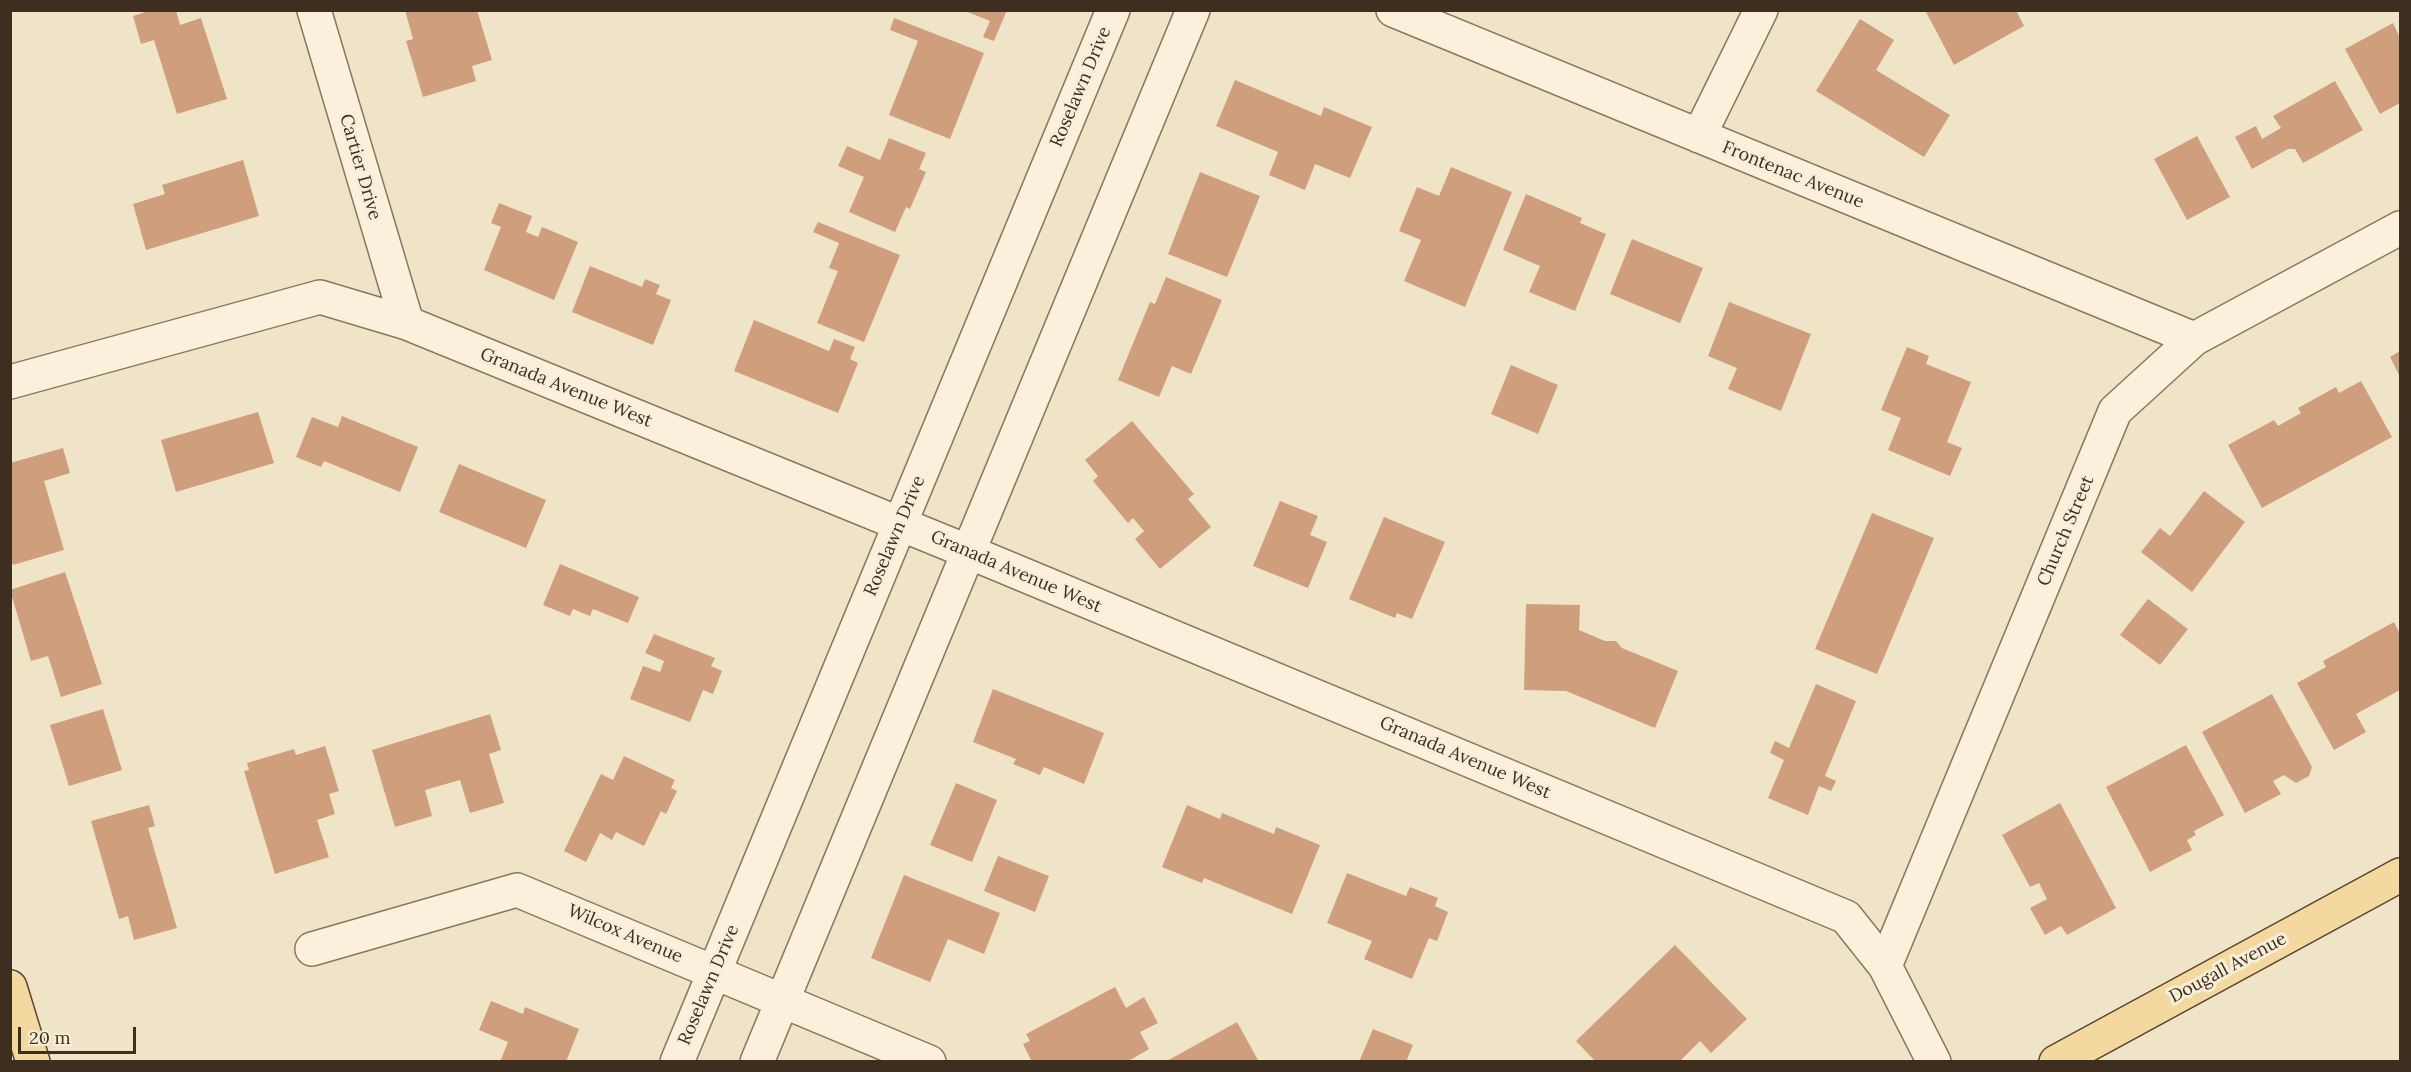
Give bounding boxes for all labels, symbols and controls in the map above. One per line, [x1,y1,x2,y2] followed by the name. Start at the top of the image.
[1046,23,1116,151] street label: Roselawn Drive
[335,112,385,222] street label: Cartier Drive
[1719,137,1867,213] street label: Frontenac Avenue
[477,344,655,432] street label: Granada Avenue West
[860,472,930,600] street label: Roselawn Drive
[2033,473,2099,589] street label: Church Street
[927,526,1105,618] street label: Granada Avenue West
[1376,712,1554,804] street label: Granada Avenue West
[564,900,686,968] street label: Wilcox Avenue
[674,921,744,1049] street label: Roselawn Drive
[2166,928,2290,1008] street label: Dougall Avenue
[21,1015,140,1053] scale bar
[29,1026,71,1049] text: 20 m

